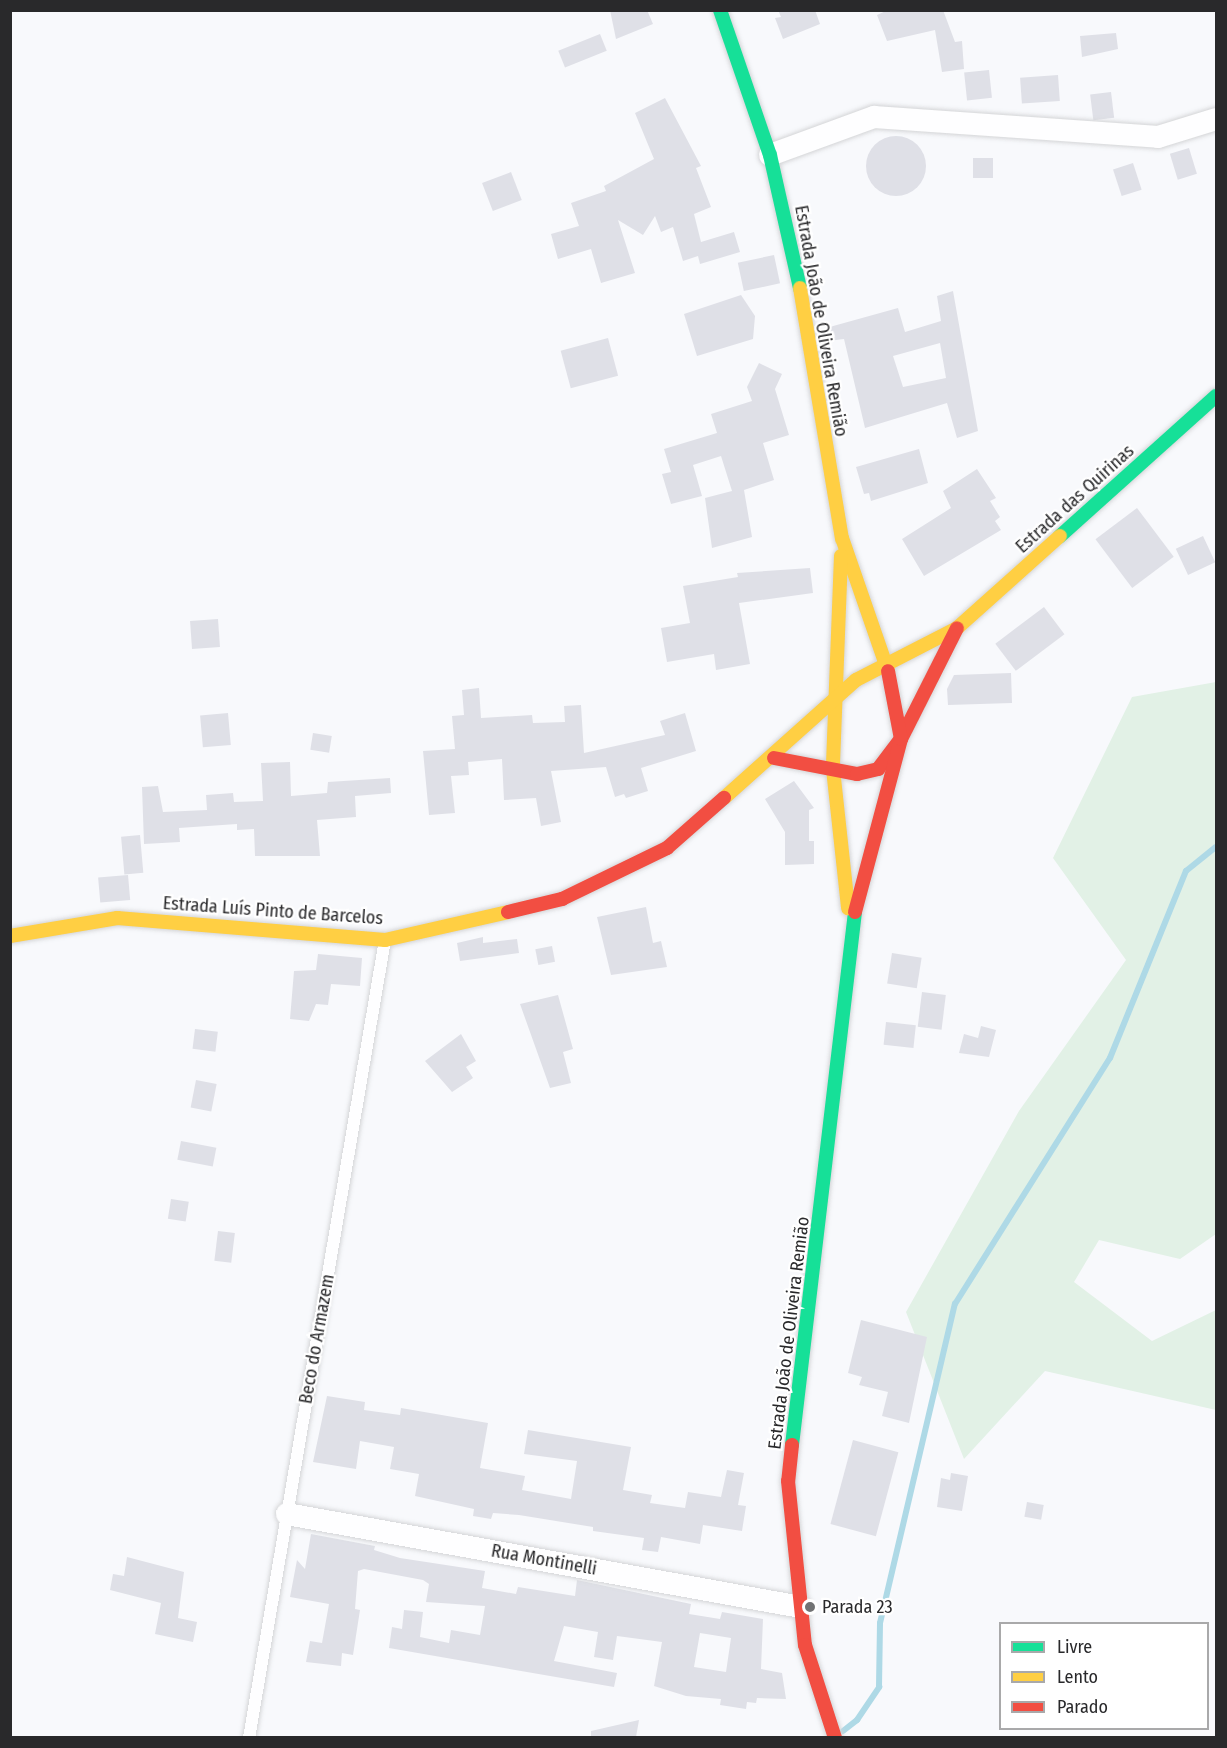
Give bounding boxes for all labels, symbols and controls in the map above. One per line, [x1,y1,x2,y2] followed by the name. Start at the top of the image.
[790,204,852,438] street label: Estrada João de Oliveira Remião
[1012,440,1138,558] street label: Estrada das Quirinas
[162,893,384,929] street label: Estrada Luís Pinto de Barcelos
[764,1215,814,1451] street label: Estrada João de Oliveira Remião
[295,1272,339,1406] street label: Beco do Armazem
[490,1540,598,1580] street label: Rua Montinelli
[822,1596,893,1618] place label: Parada 23
[803,1600,817,1614] marker: Parada 23
[999,1622,1209,1730] legend
[1057,1636,1092,1658] text: Livre
[1057,1666,1098,1688] text: Lento
[1057,1696,1108,1718] text: Parado

